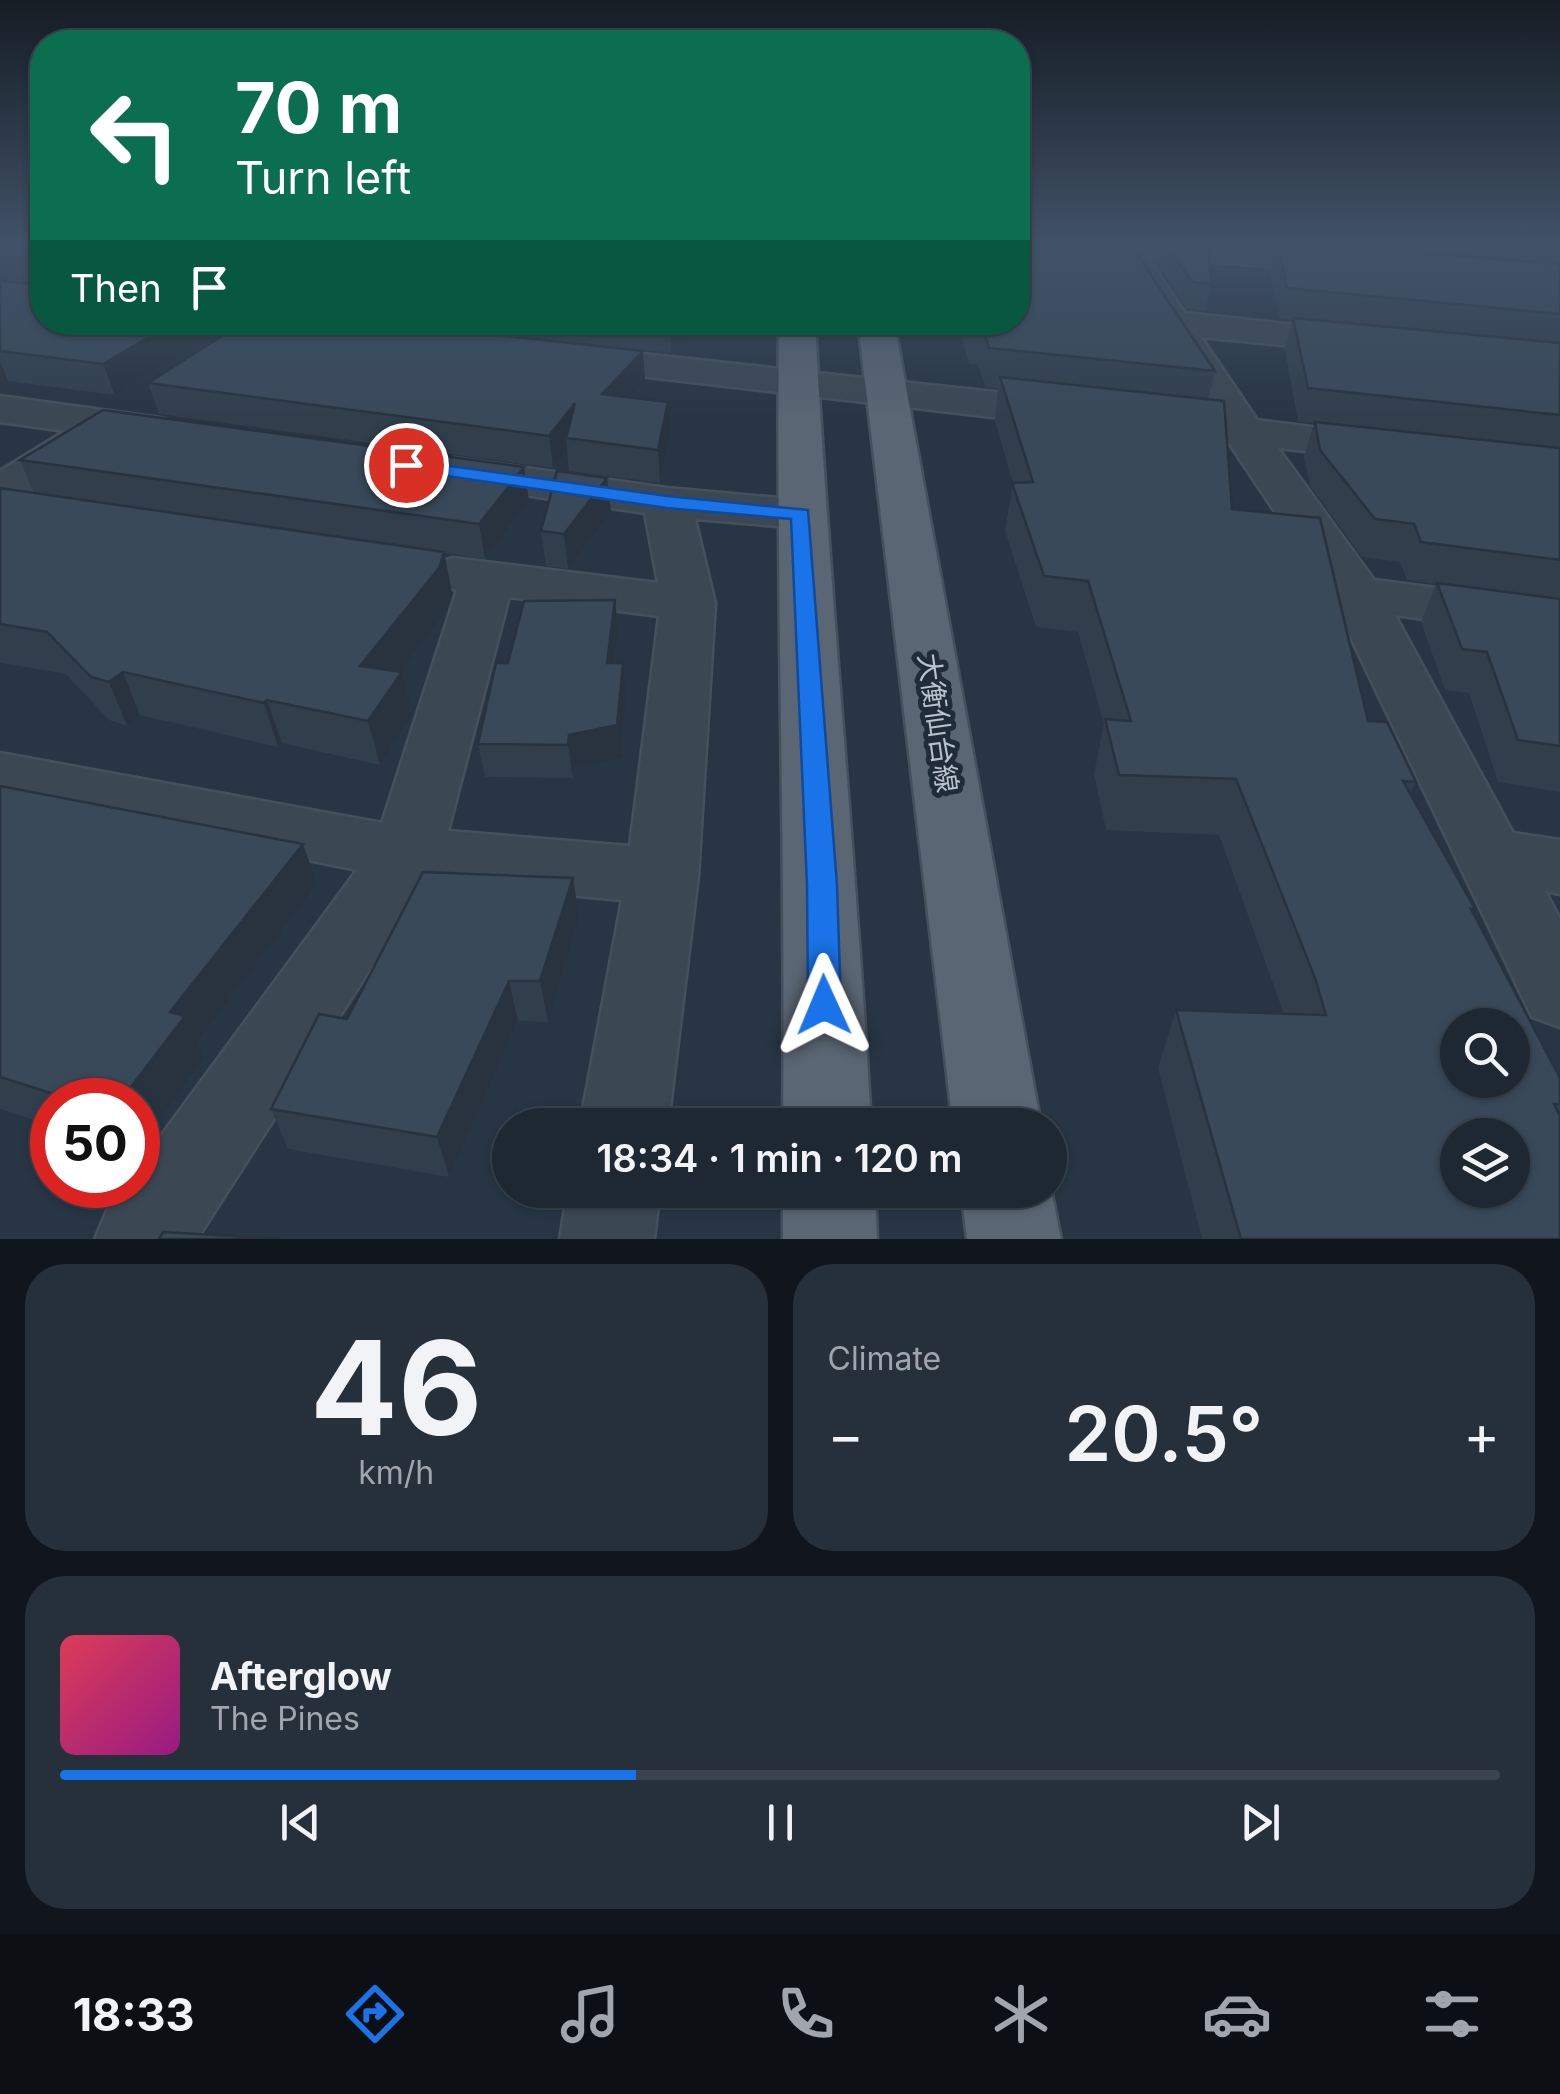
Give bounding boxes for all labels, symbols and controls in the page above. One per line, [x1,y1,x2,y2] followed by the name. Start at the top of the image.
[235,65,402,150] text: 70 m
[70,70,200,200] icon: left
[235,150,411,205] text: Turn left
[182,260,237,315] icon: arrive
[70,265,162,311] text: Then
[364,423,449,508] pin
[379,438,434,493] icon: arrive
[911,651,965,795] street label: 大衡仙台線
[772,953,876,1057] position arrow
[1440,1008,1530,1208] map controls
[1440,1008,1530,1098] button: search
[30,1078,160,1208] speed limit sign: 50
[1440,1118,1530,1208] button: layers
[596,1135,963,1181] text: 18:34 · 1 min · 120 m
[310,1309,482,1466] text: 46
[828,1339,941,1378] text: Climate
[1064,1388,1263,1479] text: 20.5°
[828,1402,864,1468] text: −
[1464,1402,1500,1468] text: +
[358,1453,434,1492] text: km/h
[210,1653,392,1699] text: Afterglow
[210,1699,360,1738] text: The Pines
[273,1795,328,1850] icon: previous
[753,1795,808,1850] icon: pause
[1233,1795,1288,1850] icon: next
[340,1979,410,2049] icon: directions
[555,1979,625,2049] icon: music
[771,1979,841,2049] icon: phone
[986,1979,1056,2049] icon: climate
[1202,1979,1272,2049] icon: car
[1417,1979,1487,2049] icon: filters
[73,1987,195,2042] text: 18:33

